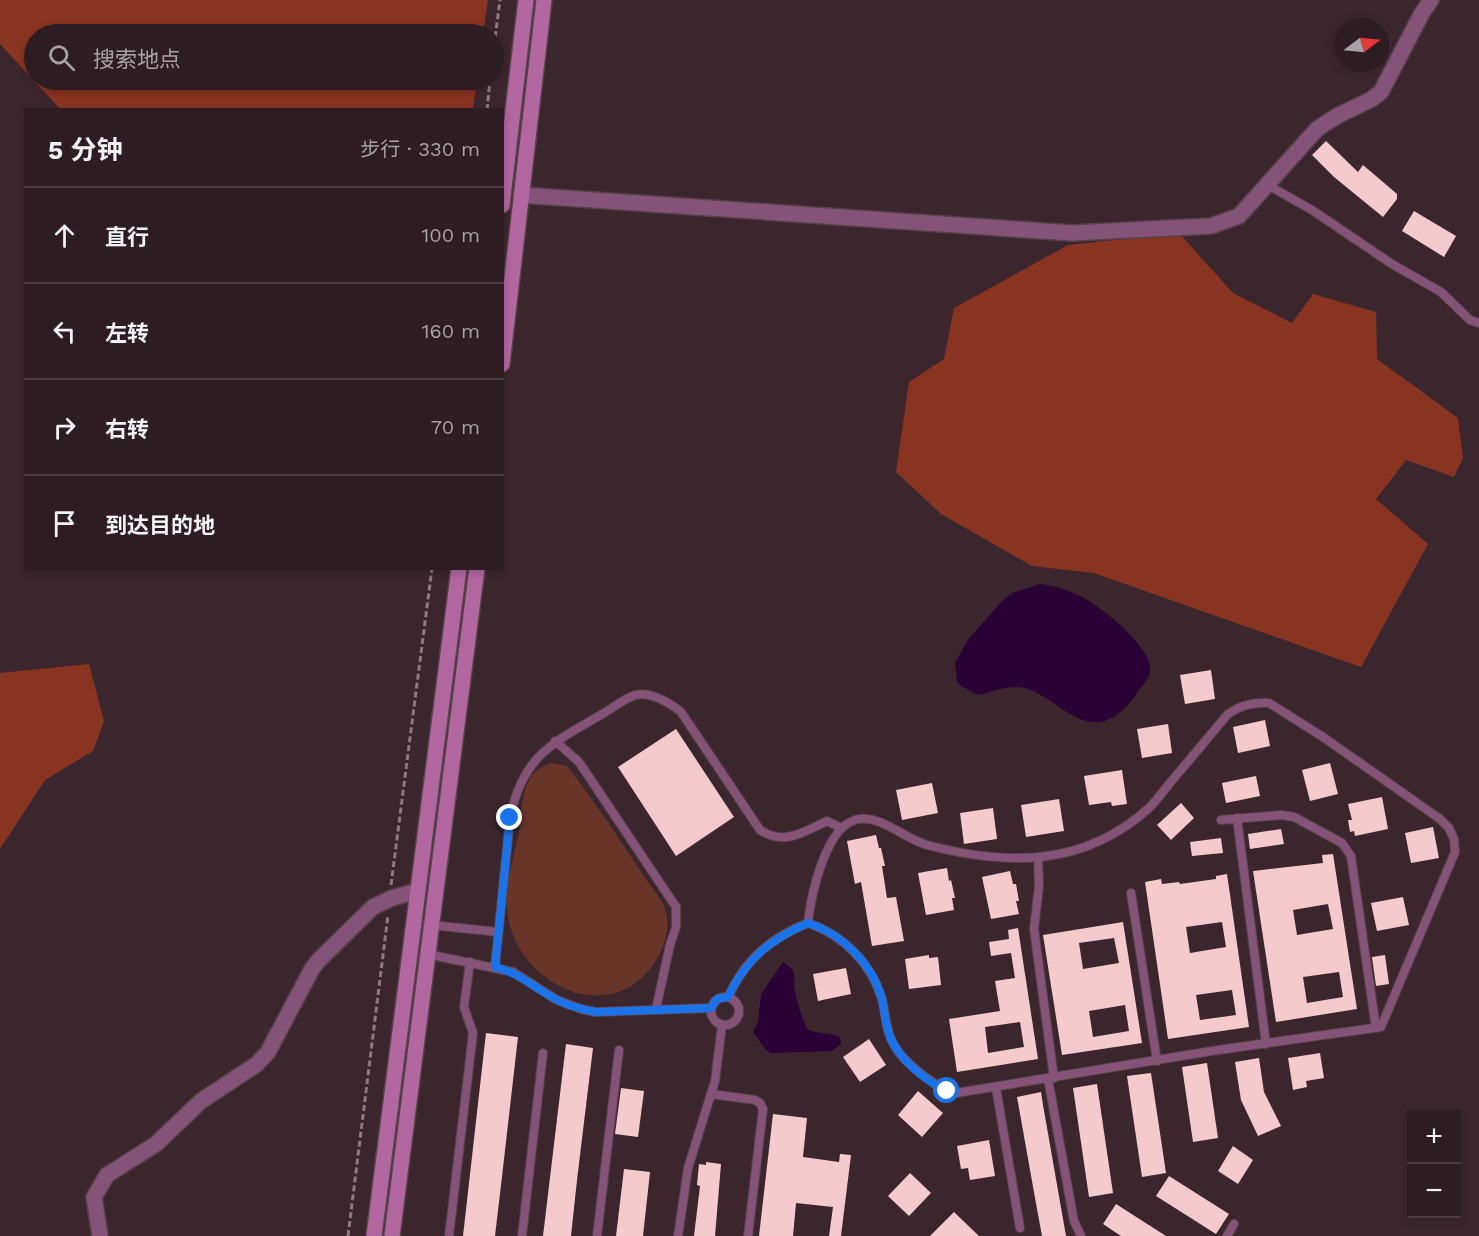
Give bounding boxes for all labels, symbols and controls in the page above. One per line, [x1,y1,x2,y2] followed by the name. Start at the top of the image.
[1335,18,1389,72] north arrow
[24,24,504,90] search box
[45,41,78,74] icon: search
[93,47,181,72] text: 搜索地点
[48,135,123,165] text: 5 分钟
[360,137,480,161] text: 步行 · 330 m
[48,219,81,252] icon: ahead
[421,223,480,247] text: 100 m
[105,225,149,250] text: 直行
[48,315,81,348] icon: left
[422,319,480,343] text: 160 m
[105,321,149,346] text: 左转
[48,411,81,444] icon: right
[431,415,480,439] text: 70 m
[105,417,149,442] text: 右转
[48,507,81,540] icon: arrive
[105,513,215,538] text: 到达目的地
[496,804,522,830] route end
[933,1077,959,1103] route start
[1407,1110,1461,1218] map controls
[1407,1110,1461,1164] button: +
[1407,1164,1461,1218] button: −

